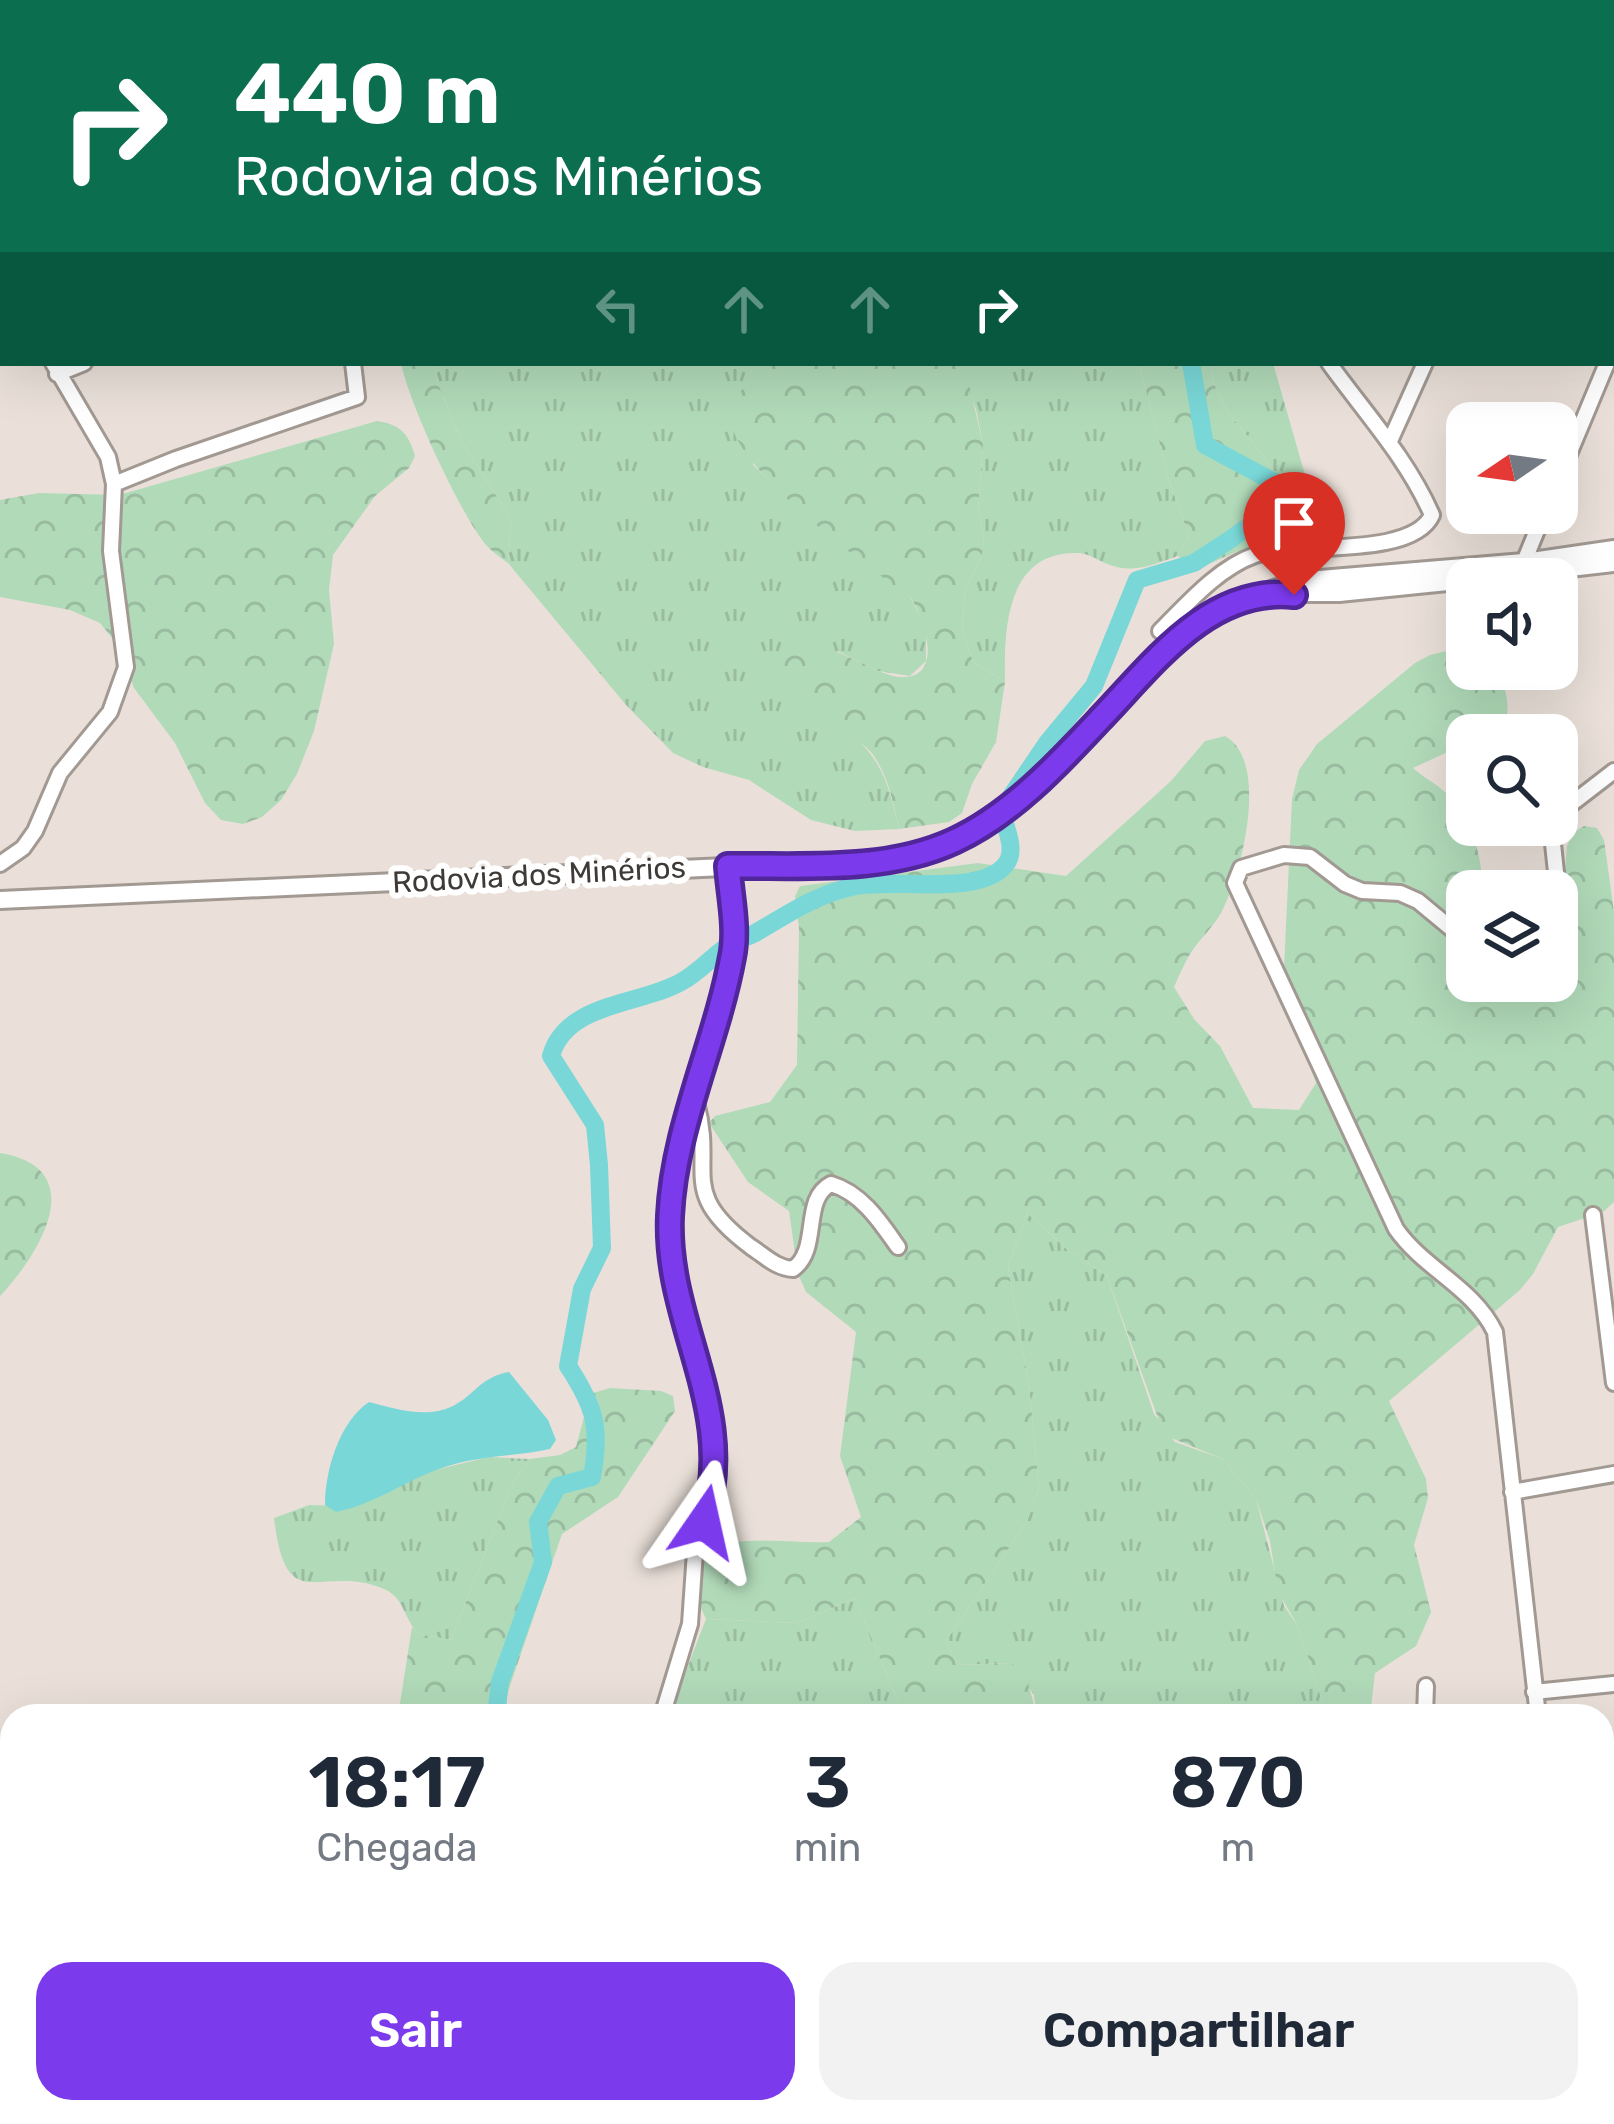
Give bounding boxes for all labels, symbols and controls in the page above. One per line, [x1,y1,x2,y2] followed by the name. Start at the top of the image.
[234,44,501,144] text: 440 m
[36,48,192,204] icon: right
[234,145,763,209] text: Rodovia dos Minérios
[585,276,651,342] icon: left
[711,276,777,342] icon: ahead
[837,276,903,342] icon: ahead
[963,276,1029,342] icon: right
[1446,402,1578,534] north arrow
[1446,402,1578,1002] map controls
[1243,472,1345,595] pin
[1261,490,1327,556] icon: arrive
[1446,558,1578,690] button: sound
[1446,714,1578,846] button: search
[391,849,687,901] street label: Rodovia dos Minérios
[1446,870,1578,1002] button: layers
[641,1459,767,1585] position arrow
[308,1740,486,1825] text: 18:17
[804,1740,851,1825] text: 3
[1170,1740,1306,1825] text: 870
[316,1825,477,1871] text: Chegada
[794,1825,861,1871] text: min
[1220,1825,1255,1871] text: m
[36,1962,795,2100] button: Sair
[819,1962,1578,2100] button: Compartilhar

